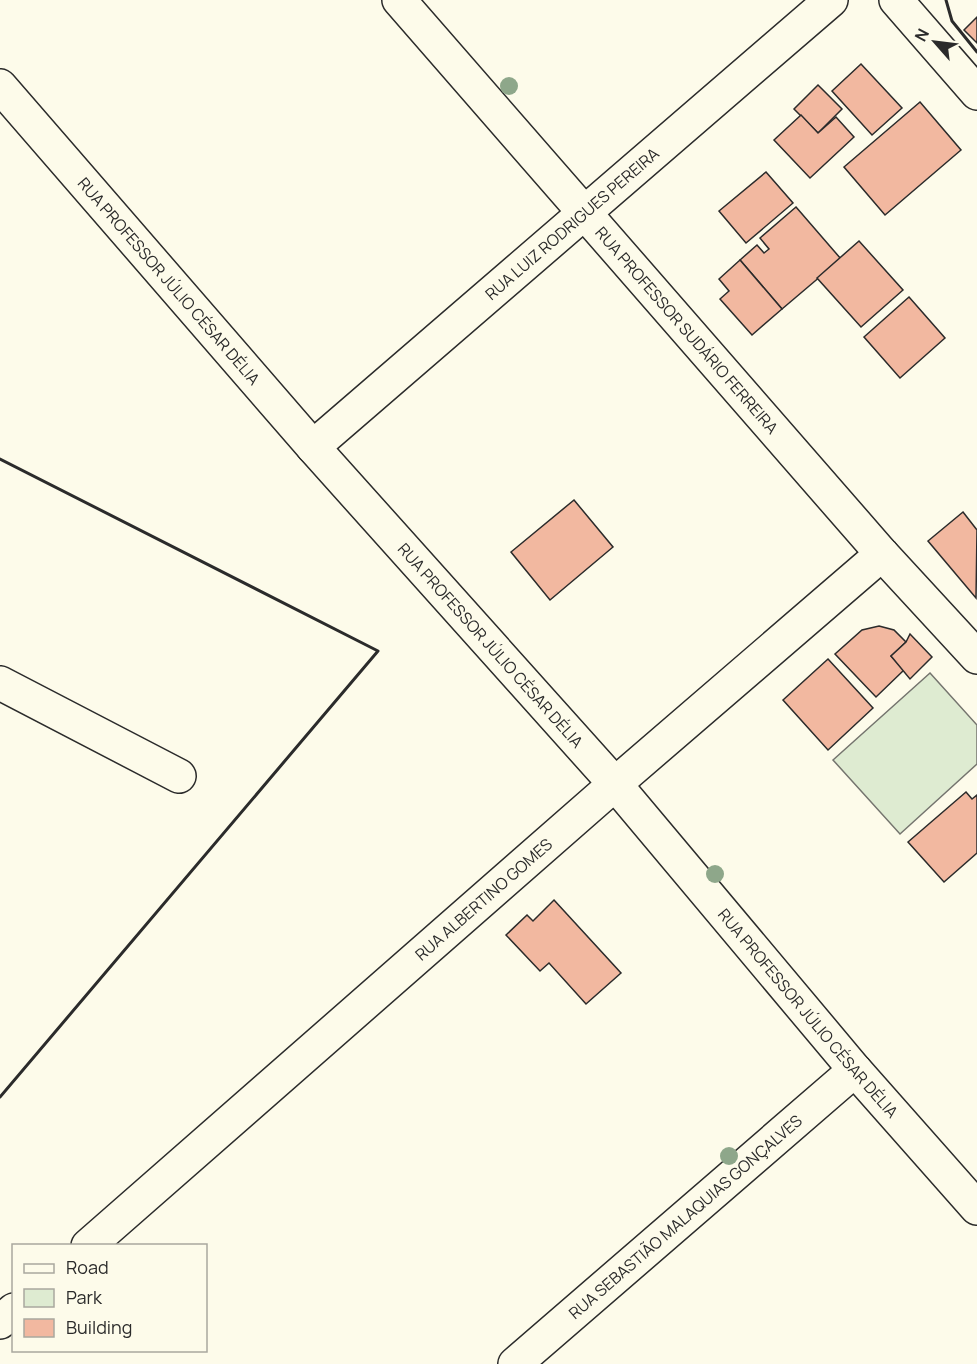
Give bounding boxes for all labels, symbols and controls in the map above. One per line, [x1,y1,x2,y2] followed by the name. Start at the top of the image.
[905,12,965,72] north arrow
[909,25,934,45] text: N
[480,142,664,305] street label: RUA LUIZ RODRIGUES PEREIRA
[73,173,265,389] street label: RUA PROFESSOR JÚLIO CÉSAR DÉLIA
[590,222,783,438] street label: RUA PROFESSOR SUDÁRIO FERREIRA
[393,538,588,752] street label: RUA PROFESSOR JÚLIO CÉSAR DÉLIA
[410,833,557,965] street label: RUA ALBERTINO GOMES
[713,904,903,1122] street label: RUA PROFESSOR JÚLIO CÉSAR DÉLIA
[564,1110,807,1324] street label: RUA SEBASTIÃO MALAQUIAS GONÇALVES
[12,1244,207,1352] legend
[66,1255,109,1279] text: Road
[66,1285,103,1309] text: Park
[66,1315,132,1339] text: Building

